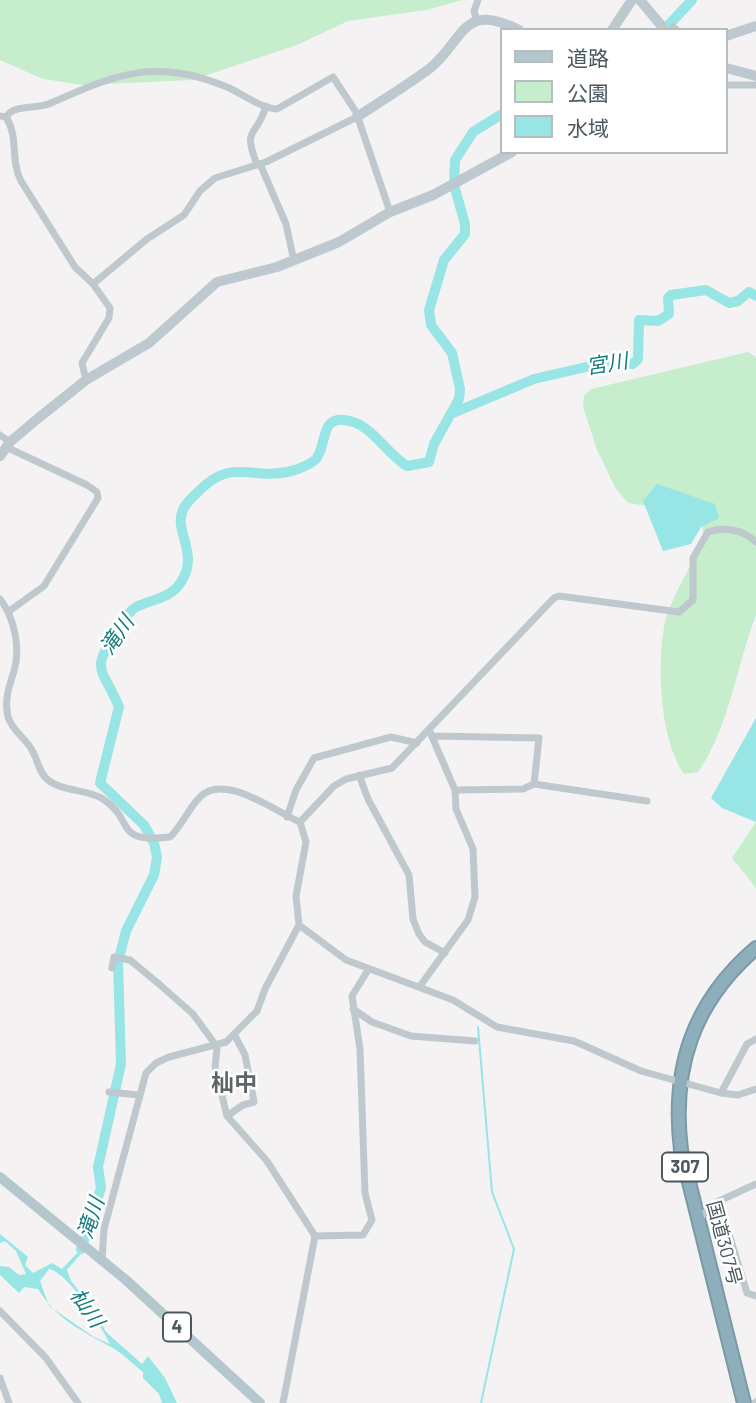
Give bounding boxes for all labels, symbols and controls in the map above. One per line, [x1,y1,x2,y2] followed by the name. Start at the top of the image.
[500,28,728,154] legend
[567,45,609,70] text: 道路
[567,80,609,105] text: 公園
[567,115,609,140] text: 水域
[584,348,630,380] water label: 宮川
[95,611,139,659] water label: 滝川
[211,1069,257,1097] district label: 杣中
[662,1152,708,1182] road number: 307
[73,1194,109,1242] water label: 滝川
[702,1198,746,1288] street label: 国道307号
[65,1284,109,1332] water label: 杣川
[163,1312,191,1342] road number: 4

